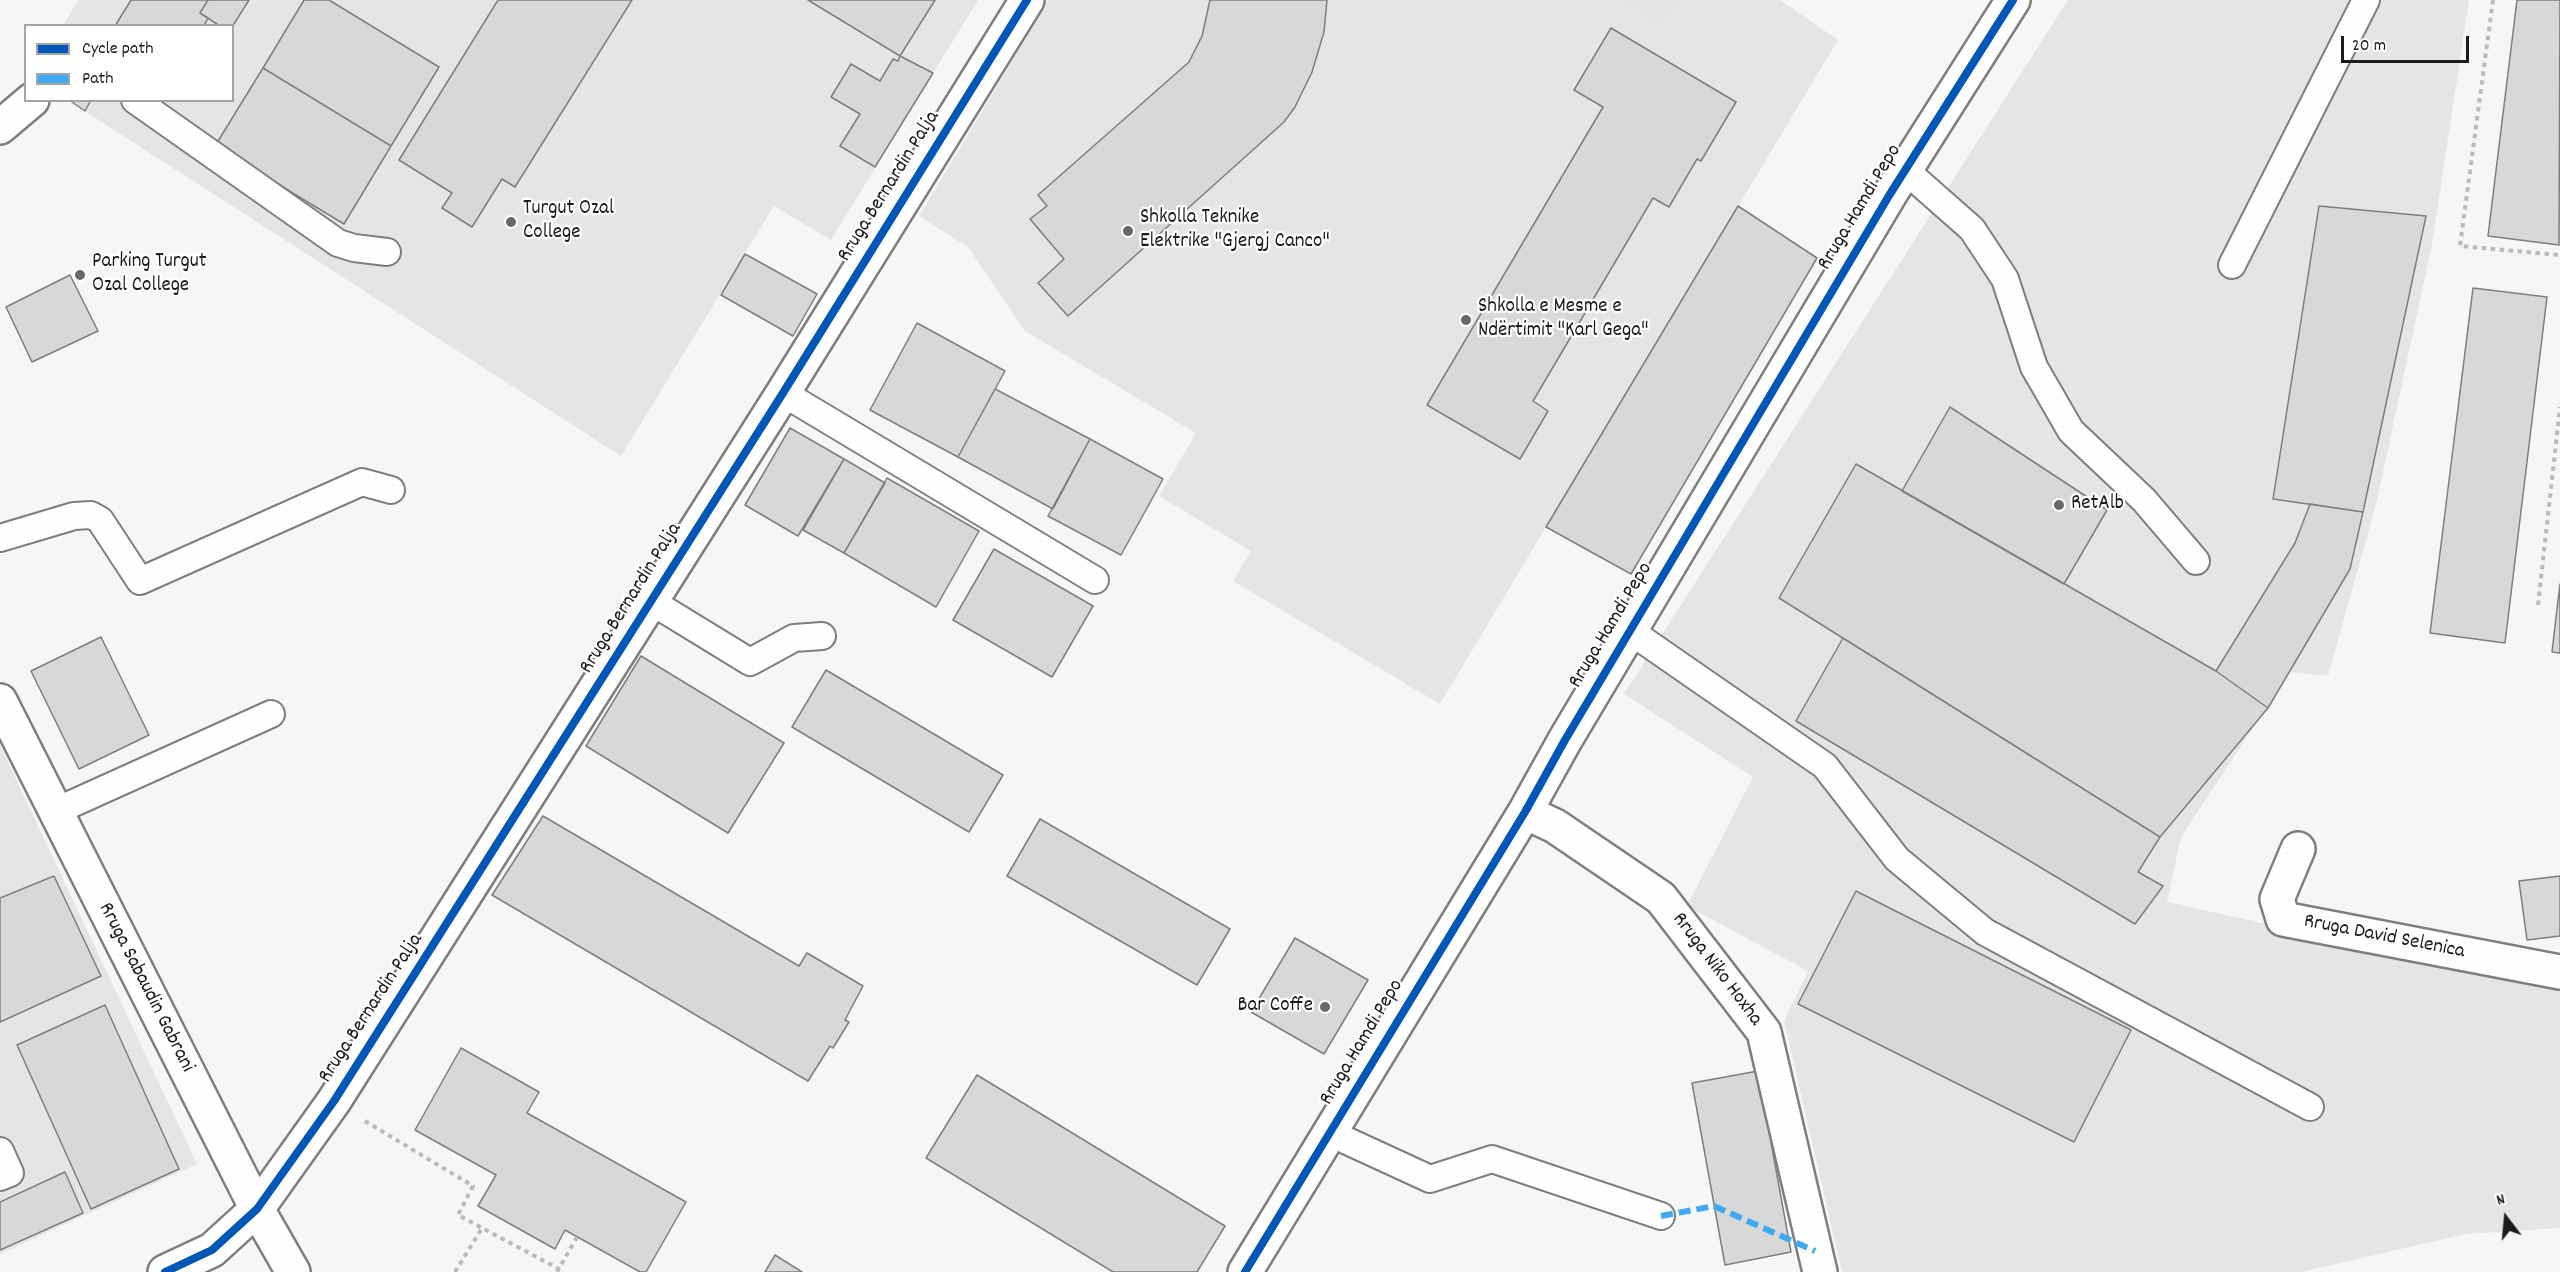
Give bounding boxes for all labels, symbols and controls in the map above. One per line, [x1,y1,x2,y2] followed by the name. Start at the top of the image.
[24,24,234,102] legend
[2344,24,2472,62] scale bar
[2352,34,2386,59] text: 20 m
[82,37,153,62] text: Cycle path
[82,67,114,92] text: Path
[833,107,947,267] street label: Rruga Bernardin Palja
[1814,141,1908,275] street label: Rruga Hamdi Pepo
[523,197,614,247] place label: Turgut Ozal College
[1140,206,1330,256] place label: Shkolla Teknike Elektrike "Gjergj Canco"
[504,215,518,229] marker: Turgut Ozal College
[1121,224,1135,238] marker: Shkolla Teknike Elektrike "Gjergj Canco"
[92,250,207,300] place label: Parking Turgut Ozal College
[73,268,87,282] marker: Parking Turgut Ozal College
[1478,295,1648,345] place label: Shkolla e Mesme e Ndërtimit "Karl Gega"
[1459,313,1473,327] marker: Shkolla e Mesme e Ndërtimit "Karl Gega"
[2071,492,2124,518] place label: RetAlb
[2052,498,2066,512] marker: RetAlb
[575,519,689,679] street label: Rruga Bernardin Palja
[1565,559,1659,693] street label: Rruga Hamdi Pepo
[91,899,199,1077] street label: Rruga Sabaudin Gabrani
[1665,908,1767,1032] street label: Rruga Niko Hoxha
[2301,910,2467,966] street label: Rruga David Selenica
[314,930,430,1088] street label: Rruga Bernardin Palja
[1316,976,1410,1110] street label: Rruga Hamdi Pepo
[1237,994,1313,1020] place label: Bar Coffe
[1318,1000,1332,1014] marker: Bar Coffe
[2476,1188,2536,1248] north arrow
[2494,1188,2508,1212] text: N

